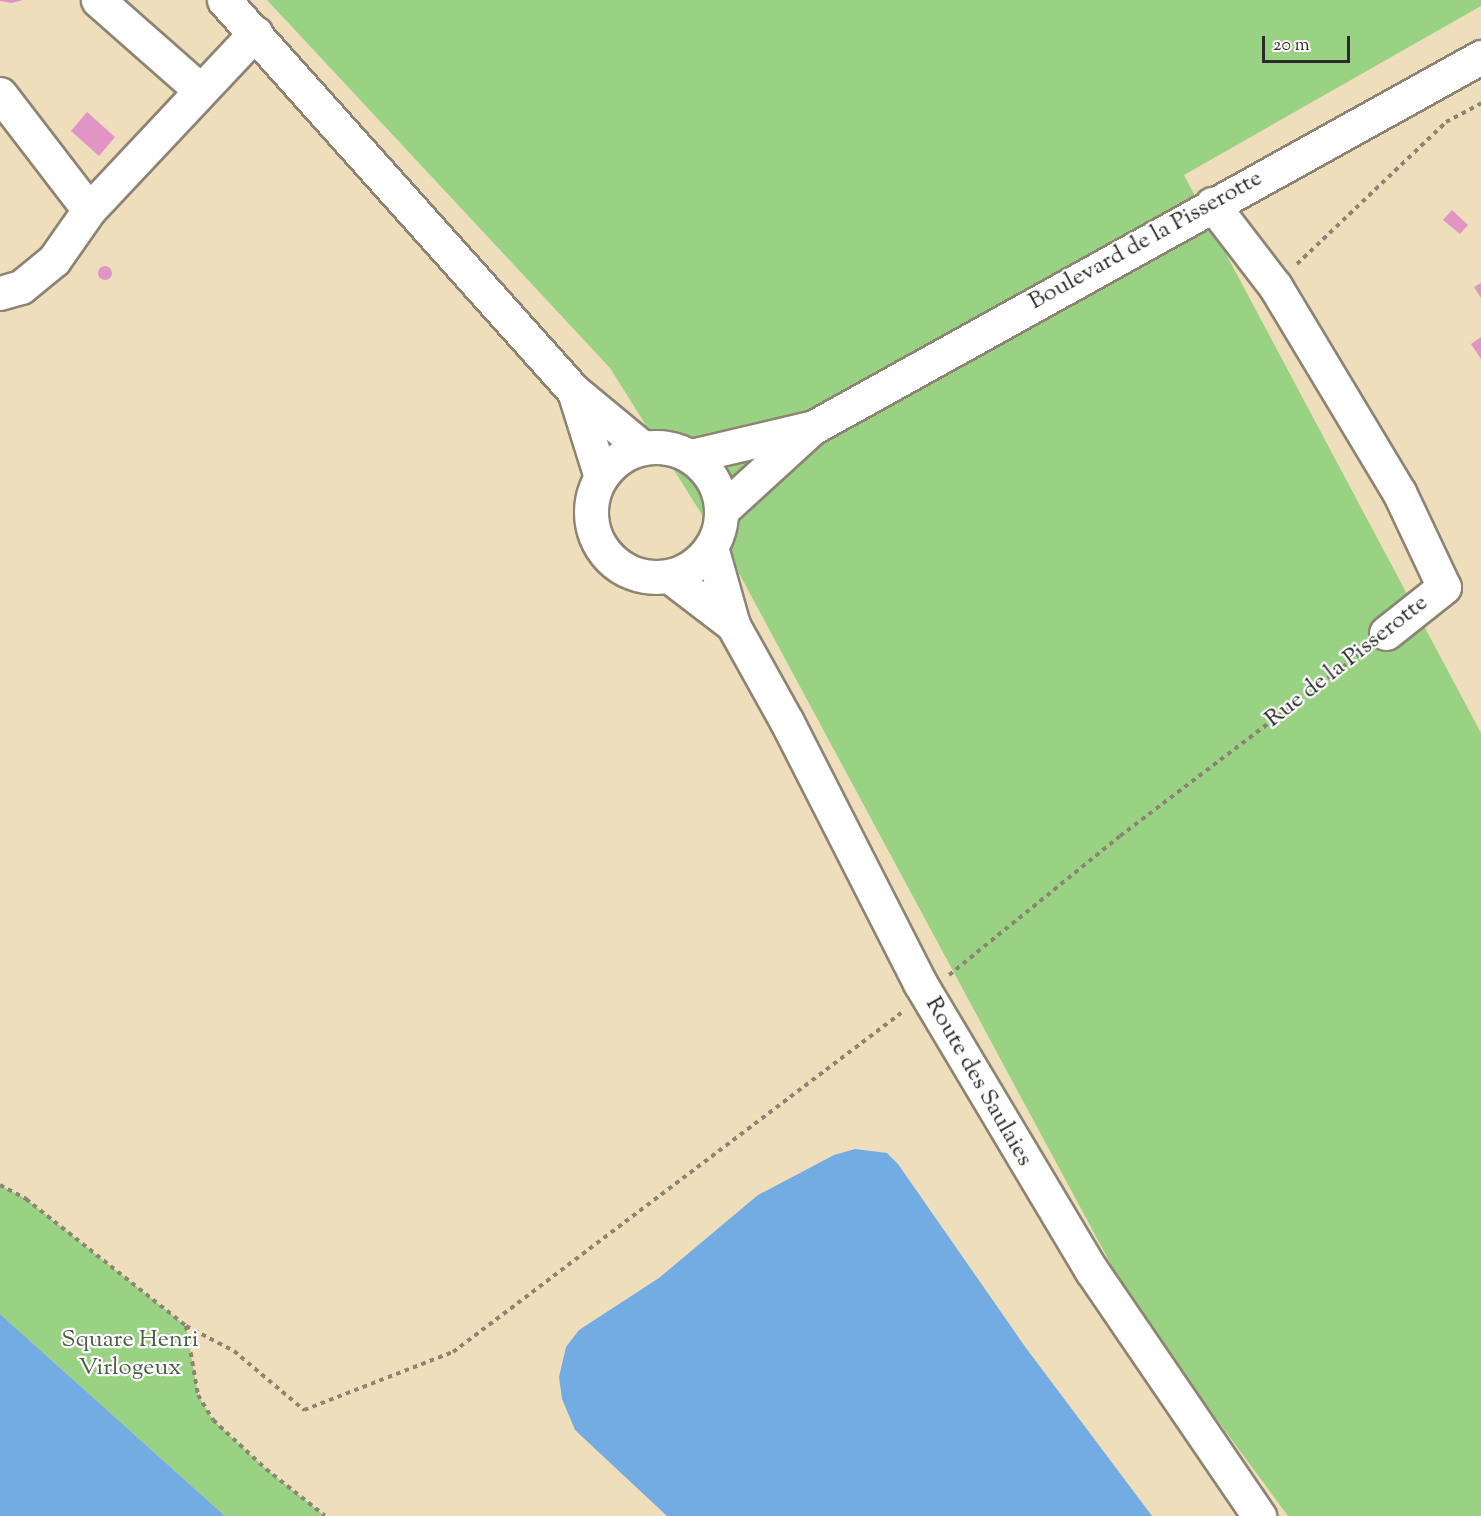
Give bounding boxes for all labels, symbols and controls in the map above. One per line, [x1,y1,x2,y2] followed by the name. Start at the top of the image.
[1265,24,1354,62] scale bar
[1273,33,1310,59] text: 20 m
[1024,165,1268,317] street label: Boulevard de la Pisserotte
[1260,589,1434,735] street label: Rue de la Pisserotte
[918,992,1038,1172] street label: Route des Saulaies
[61,1327,199,1383] park label: Square Henri Virlogeux

